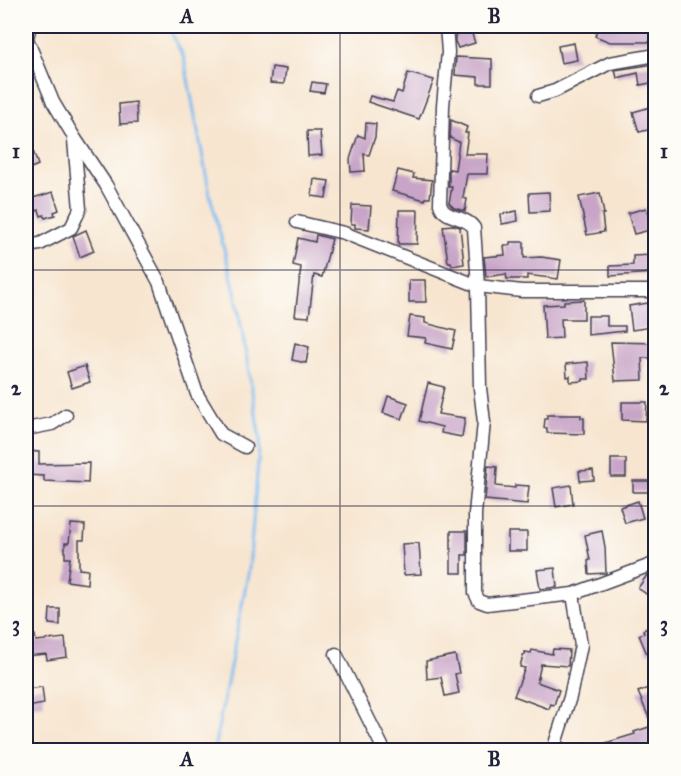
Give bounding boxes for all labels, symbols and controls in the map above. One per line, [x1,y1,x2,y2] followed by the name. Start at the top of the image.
[178,4,194,28] text: A
[487,4,501,28] text: B
[12,139,20,163] text: 1
[660,139,668,163] text: 1
[11,376,22,400] text: 2
[659,376,670,400] text: 2
[12,612,20,637] text: 3
[660,612,668,637] text: 3
[178,747,194,771] text: A
[487,747,501,771] text: B

